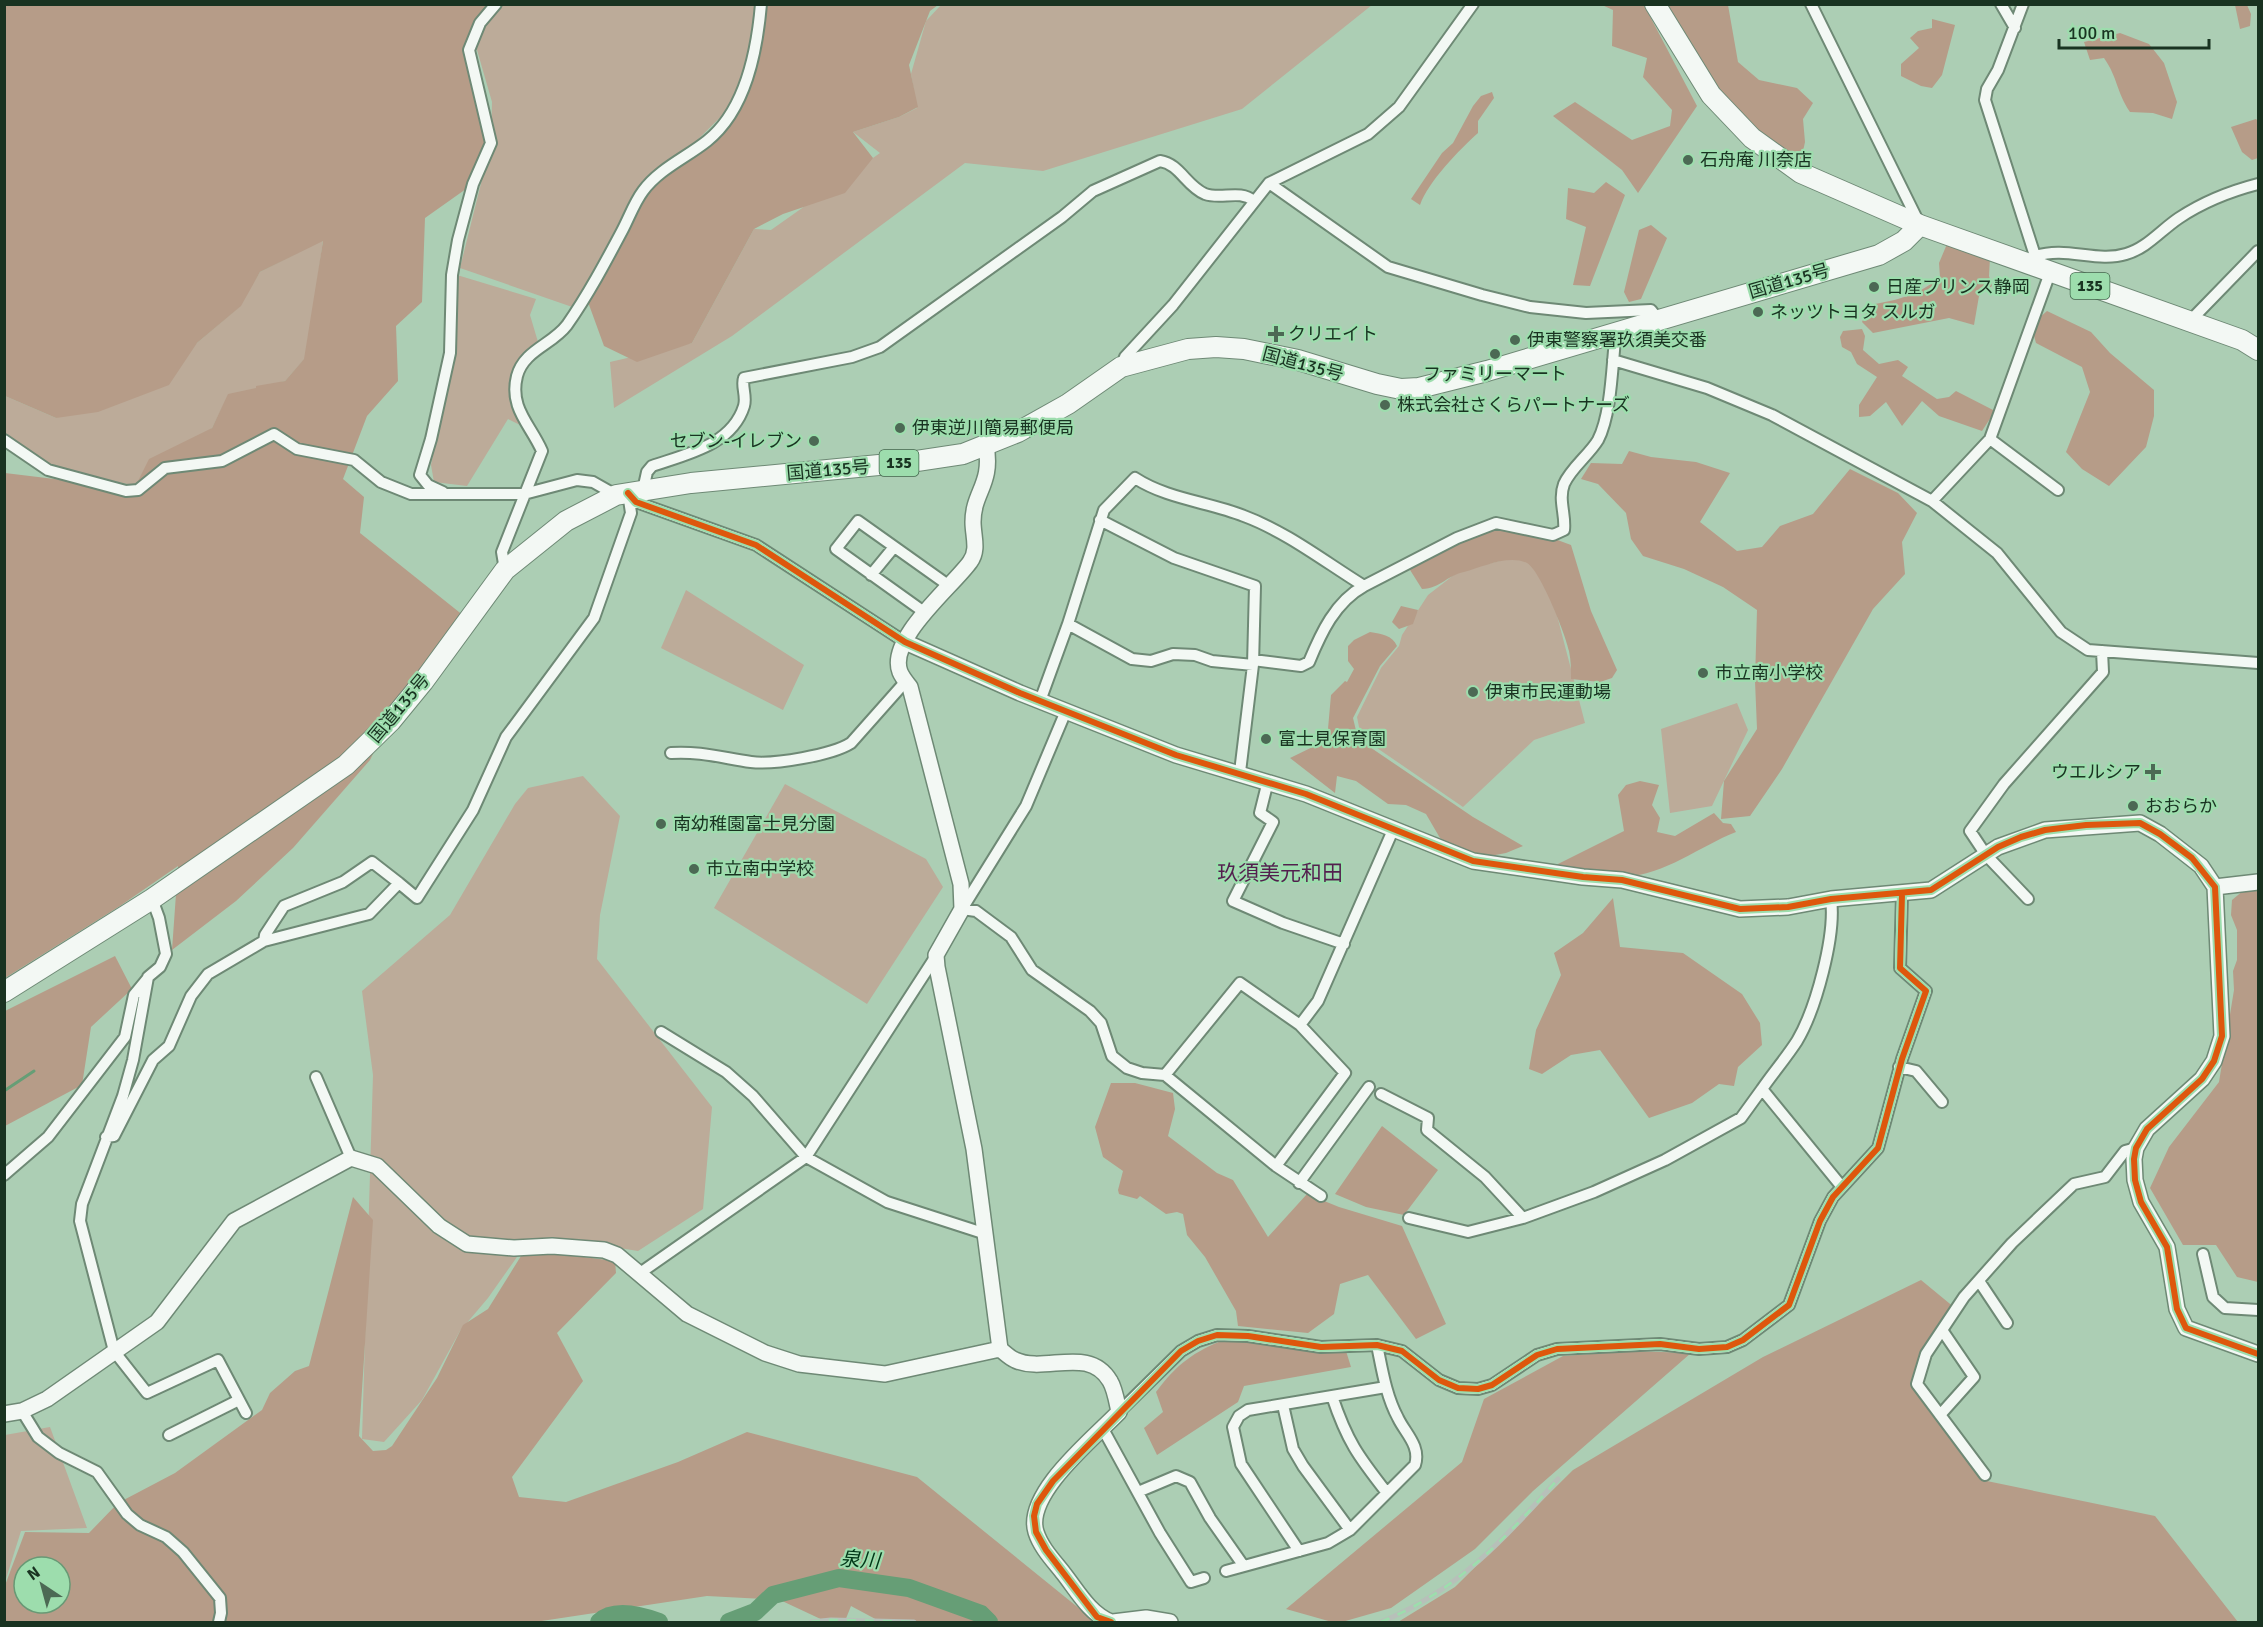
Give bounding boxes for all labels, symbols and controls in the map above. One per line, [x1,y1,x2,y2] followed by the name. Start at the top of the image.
[2059,12,2209,50] scale bar
[2068,22,2115,44] text: 100 m
[1700,149,1812,171] place label: 石舟庵 川奈店
[1681,153,1695,167] marker: 石舟庵 川奈店
[1746,259,1832,303] street label: 国道135号
[2070,273,2110,299] road number: 135
[1886,276,2030,298] place label: 日産プリンス静岡
[1867,280,1881,294] marker: 日産プリンス静岡
[1770,301,1935,323] place label: ネッツトヨタ スルガ
[1751,305,1765,319] marker: ネッツトヨタ スルガ
[1288,323,1378,345] place label: クリエイト
[1269,327,1283,341] marker: クリエイト
[1527,329,1707,351] place label: 伊東警察署玖須美交番
[1508,333,1522,347] marker: 伊東警察署玖須美交番
[1260,343,1346,385] street label: 国道135号
[1488,347,1502,361] marker: ファミリーマート
[1423,363,1567,385] place label: ファミリーマート
[1397,394,1630,416] place label: 株式会社さくらパートナーズ
[1378,398,1392,412] marker: 株式会社さくらパートナーズ
[912,417,1074,439] place label: 伊東逆川簡易郵便局
[893,421,907,435] marker: 伊東逆川簡易郵便局
[670,430,802,452] place label: セブン-イレブン
[807,434,821,448] marker: セブン-イレブン
[880,450,918,476] road number: 135
[786,455,870,485] street label: 国道135号
[1715,662,1823,684] place label: 市立南小学校
[1696,666,1710,680] marker: 市立南小学校
[364,669,434,747] street label: 国道135号
[1485,681,1611,703] place label: 伊東市民運動場
[1466,685,1480,699] marker: 伊東市民運動場
[1278,728,1386,750] place label: 富士見保育園
[1259,732,1273,746] marker: 富士見保育園
[2051,761,2141,783] place label: ウエルシア
[2146,765,2160,779] marker: ウエルシア
[2145,795,2217,817] place label: おおらか
[2126,799,2140,813] marker: おおらか
[673,813,835,835] place label: 南幼稚園富士見分園
[654,817,668,831] marker: 南幼稚園富士見分園
[706,858,814,880] place label: 市立南中学校
[1217,860,1343,886] district label: 玖須美元和田
[687,862,701,876] marker: 市立南中学校
[839,1546,883,1574] water label: 泉川
[12,1555,72,1615] north arrow
[23,1562,44,1585] text: N

